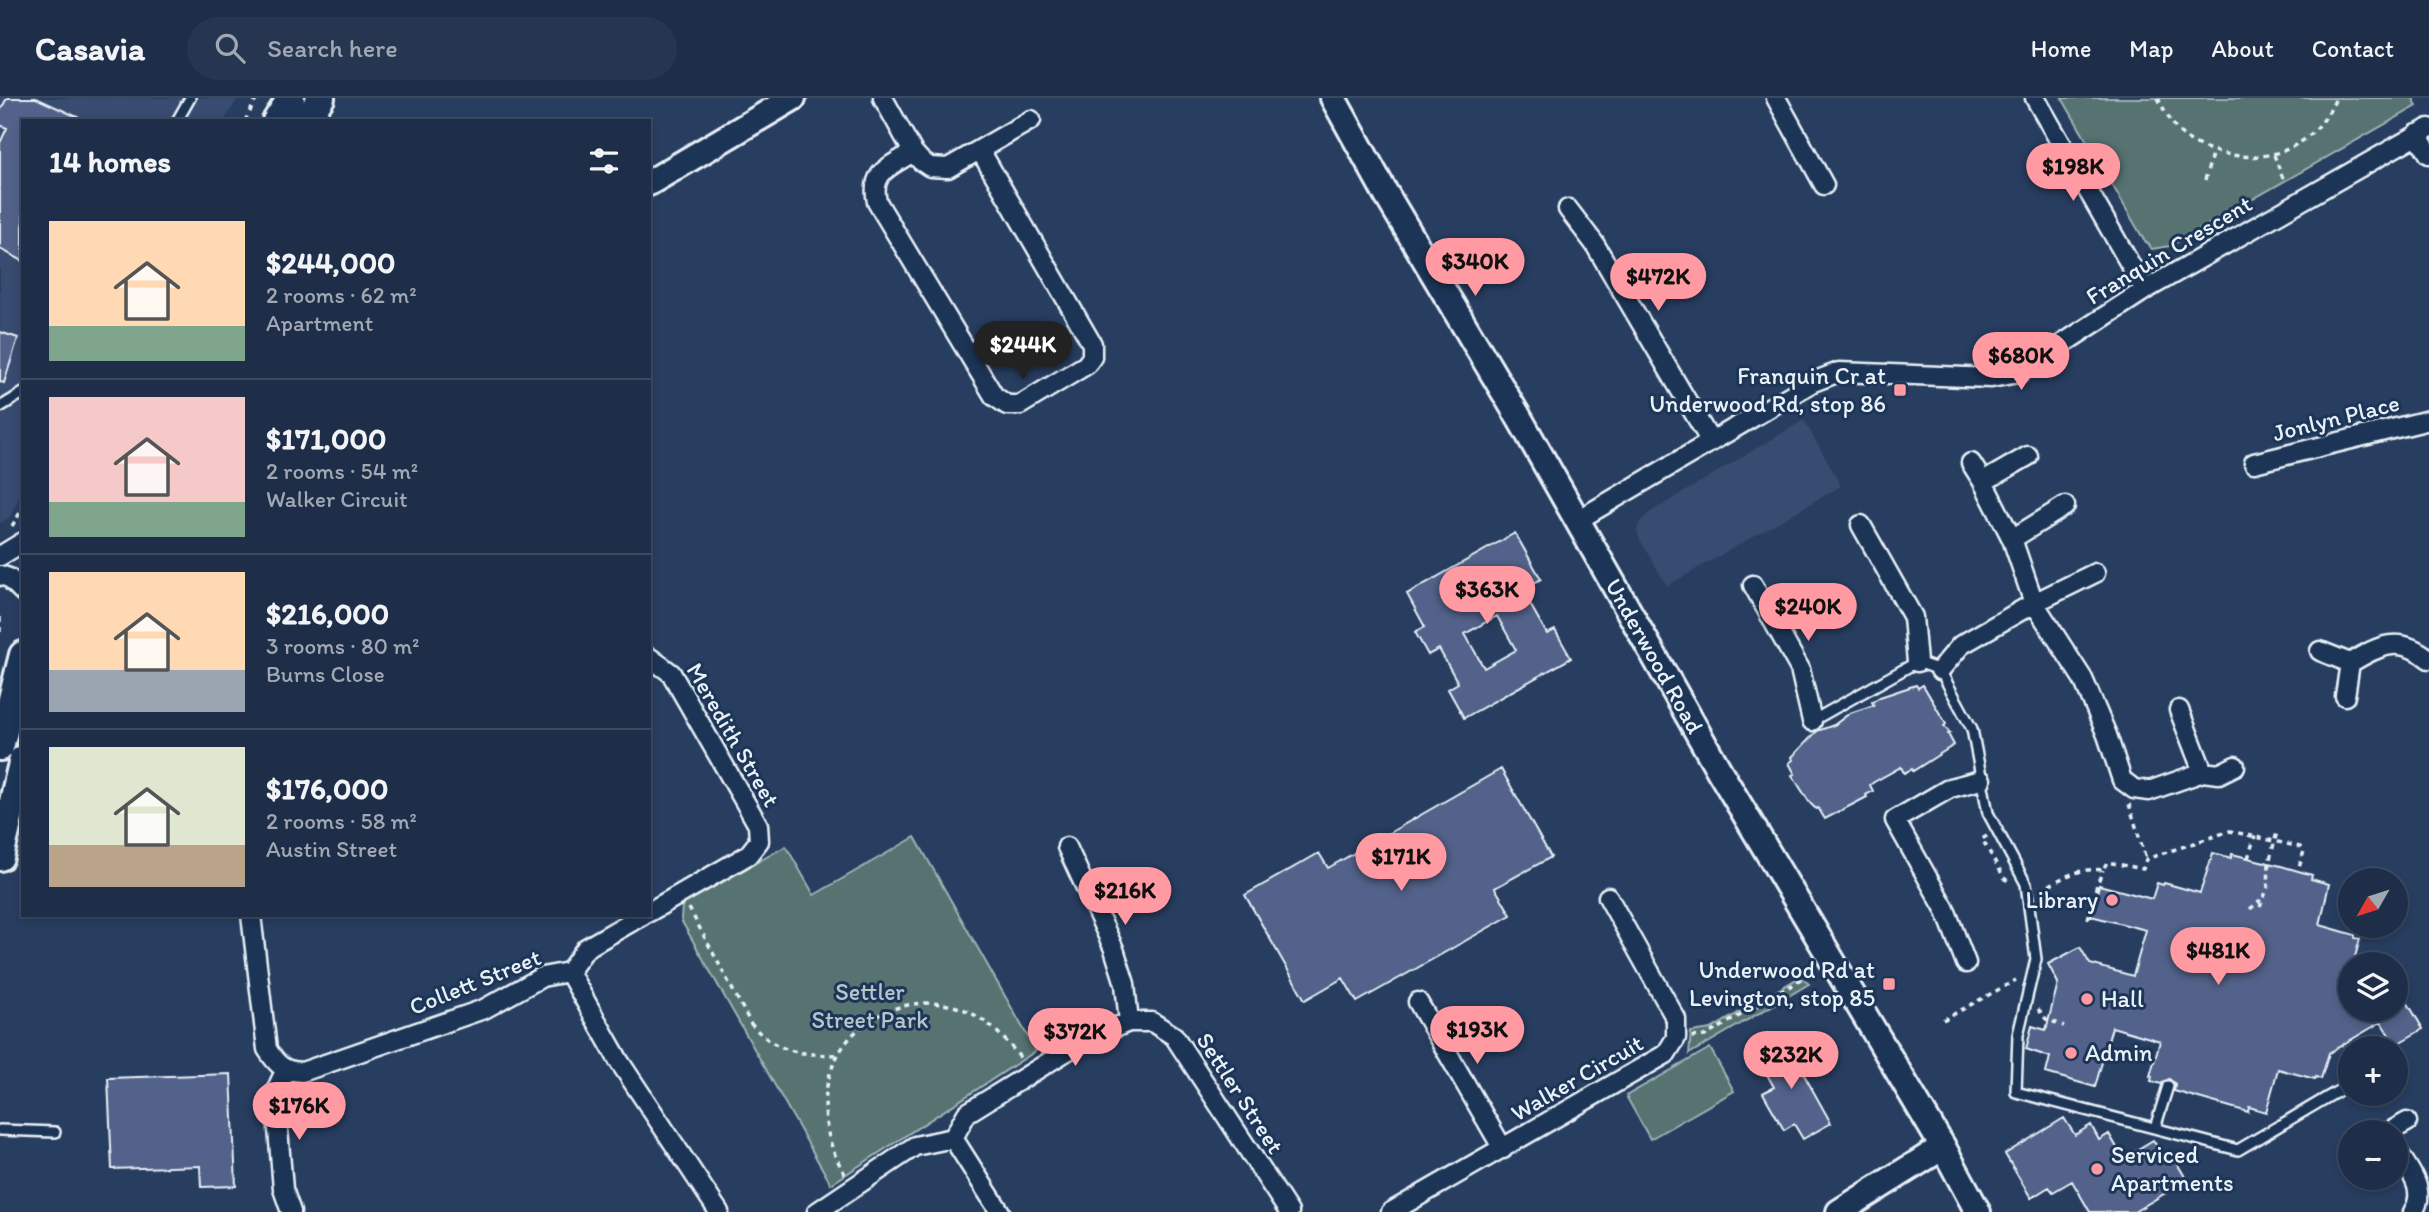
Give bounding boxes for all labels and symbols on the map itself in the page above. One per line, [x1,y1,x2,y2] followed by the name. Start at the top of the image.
[2024,144,2122,203] pin: $198K
[2080,189,2257,311] street label: Franquin Crescent
[1426,238,1524,298] pin: $340K
[1609,254,1707,313] pin: $472K
[974,322,1072,381] pin: $244K
[1972,332,2070,392] pin: $680K
[1649,361,1886,418] place label: Franquin Cr at Underwood Rd, stop 86
[1892,382,1908,398] marker: Franquin Cr at Underwood Rd, stop 86
[2269,388,2402,447] street label: Jonlyn Place
[1438,566,1536,626] pin: $363K
[1599,573,1710,739] street label: Underwood Road
[1759,584,1857,643] pin: $240K
[681,658,786,812] street label: Meredith Street
[1352,834,1450,893] pin: $171K
[1076,868,1174,927] pin: $216K
[2338,868,2408,938] north arrow
[2026,885,2098,914] place label: Library
[2104,892,2120,908] marker: Library
[2169,928,2267,987] pin: $481K
[405,942,545,1021] street label: Collett Street
[1689,955,1875,1012] place label: Underwood Rd at Levington, stop 85
[1881,976,1897,992] marker: Underwood Rd at Levington, stop 85
[812,977,928,1034] park label: Settler Street Park
[2101,984,2144,1013] place label: Hall
[2079,991,2095,1007] marker: Hall
[1428,1006,1526,1066] pin: $193K
[1026,1009,1124,1068] pin: $372K
[1190,1027,1290,1159] street label: Settler Street
[1505,1028,1648,1127] street label: Walker Circuit
[1742,1032,1840,1091] pin: $232K
[2085,1038,2153,1067] place label: Admin
[2063,1045,2079,1061] marker: Admin
[250,1082,348,1142] pin: $176K
[2111,1140,2234,1197] place label: Serviced Apartments
[2089,1161,2105,1177] marker: Serviced Apartments

